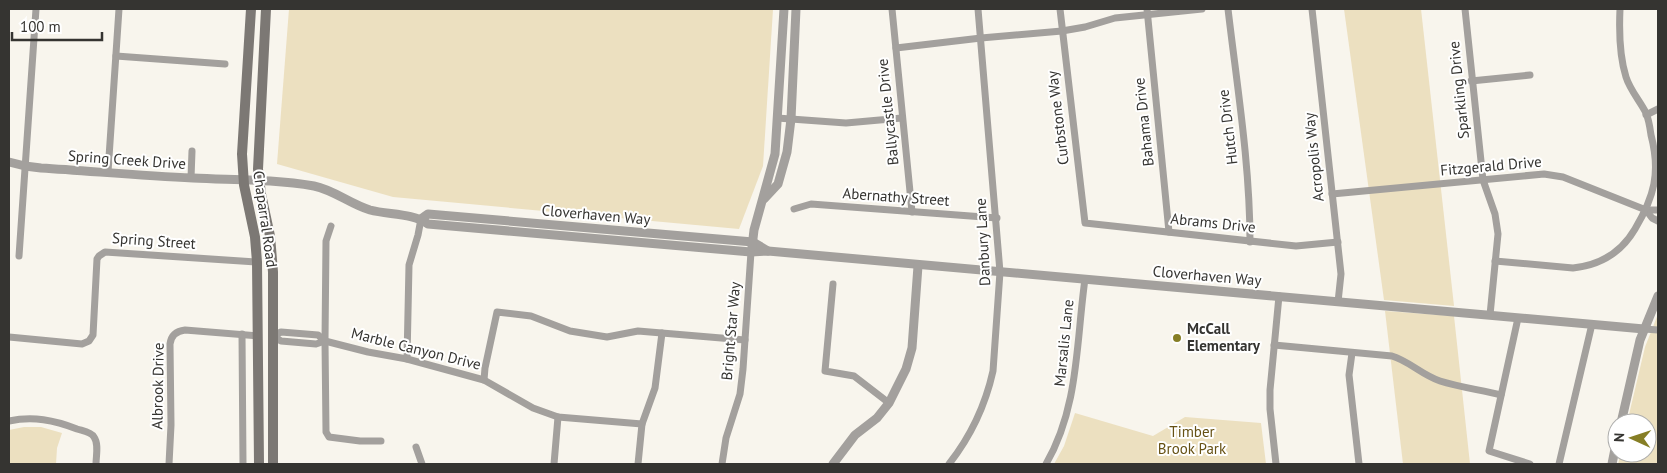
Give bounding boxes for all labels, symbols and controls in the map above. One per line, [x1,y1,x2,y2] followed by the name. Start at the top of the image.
[12,10,102,42] scale bar
[20,17,61,36] text: 100 m
[1444,40,1473,140] street label: Sparkling Drive
[872,58,903,166] street label: Ballycastle Drive
[1042,70,1073,166] street label: Curbstone Way
[1129,77,1158,167] street label: Bahama Drive
[1213,88,1242,166] street label: Hutch Drive
[1299,112,1328,202] street label: Acropolis Way
[67,146,187,173] street label: Spring Creek Drive
[1440,152,1542,179] street label: Fitzgerald Drive
[249,169,282,269] street label: Chaparral Road
[842,183,950,210] street label: Abernathy Street
[971,198,994,286] street label: Danbury Lane
[541,200,651,229] street label: Cloverhaven Way
[1170,209,1257,236] street label: Abrams Drive
[112,228,196,253] street label: Spring Street
[1152,261,1262,290] street label: Cloverhaven Way
[717,281,744,381] street label: Bright Star Way
[1049,298,1078,388] street label: Marsalis Lane
[1187,319,1261,355] place label: McCall Elementary
[349,323,483,374] street label: Marble Canyon Drive
[1171,332,1183,344] marker: McCall Elementary
[147,342,168,430] street label: Albrook Drive
[1607,413,1657,463] north arrow
[1158,422,1227,458] park label: Timber Brook Park
[1610,432,1628,442] text: N

